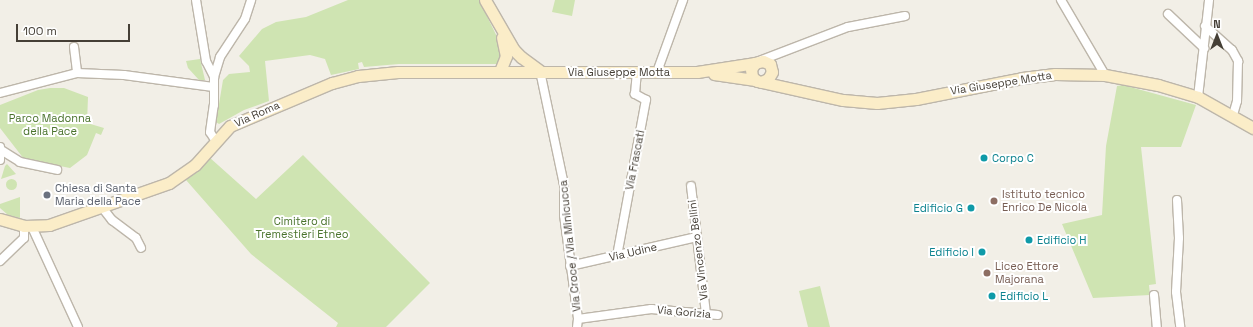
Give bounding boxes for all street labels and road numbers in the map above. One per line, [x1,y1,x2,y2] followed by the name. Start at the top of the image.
[568,65,670,79] street label: Via Giuseppe Motta
[949,68,1053,98] street label: Via Giuseppe Motta
[232,98,282,130] street label: Via Roma
[623,129,647,191] street label: Via Frascati
[557,179,583,313] street label: Via Croce / Via Minicucca
[685,199,711,301] street label: Via Vincenzo Bellini
[608,240,658,264] street label: Via Udine
[656,303,712,321] street label: Via Gorizia

